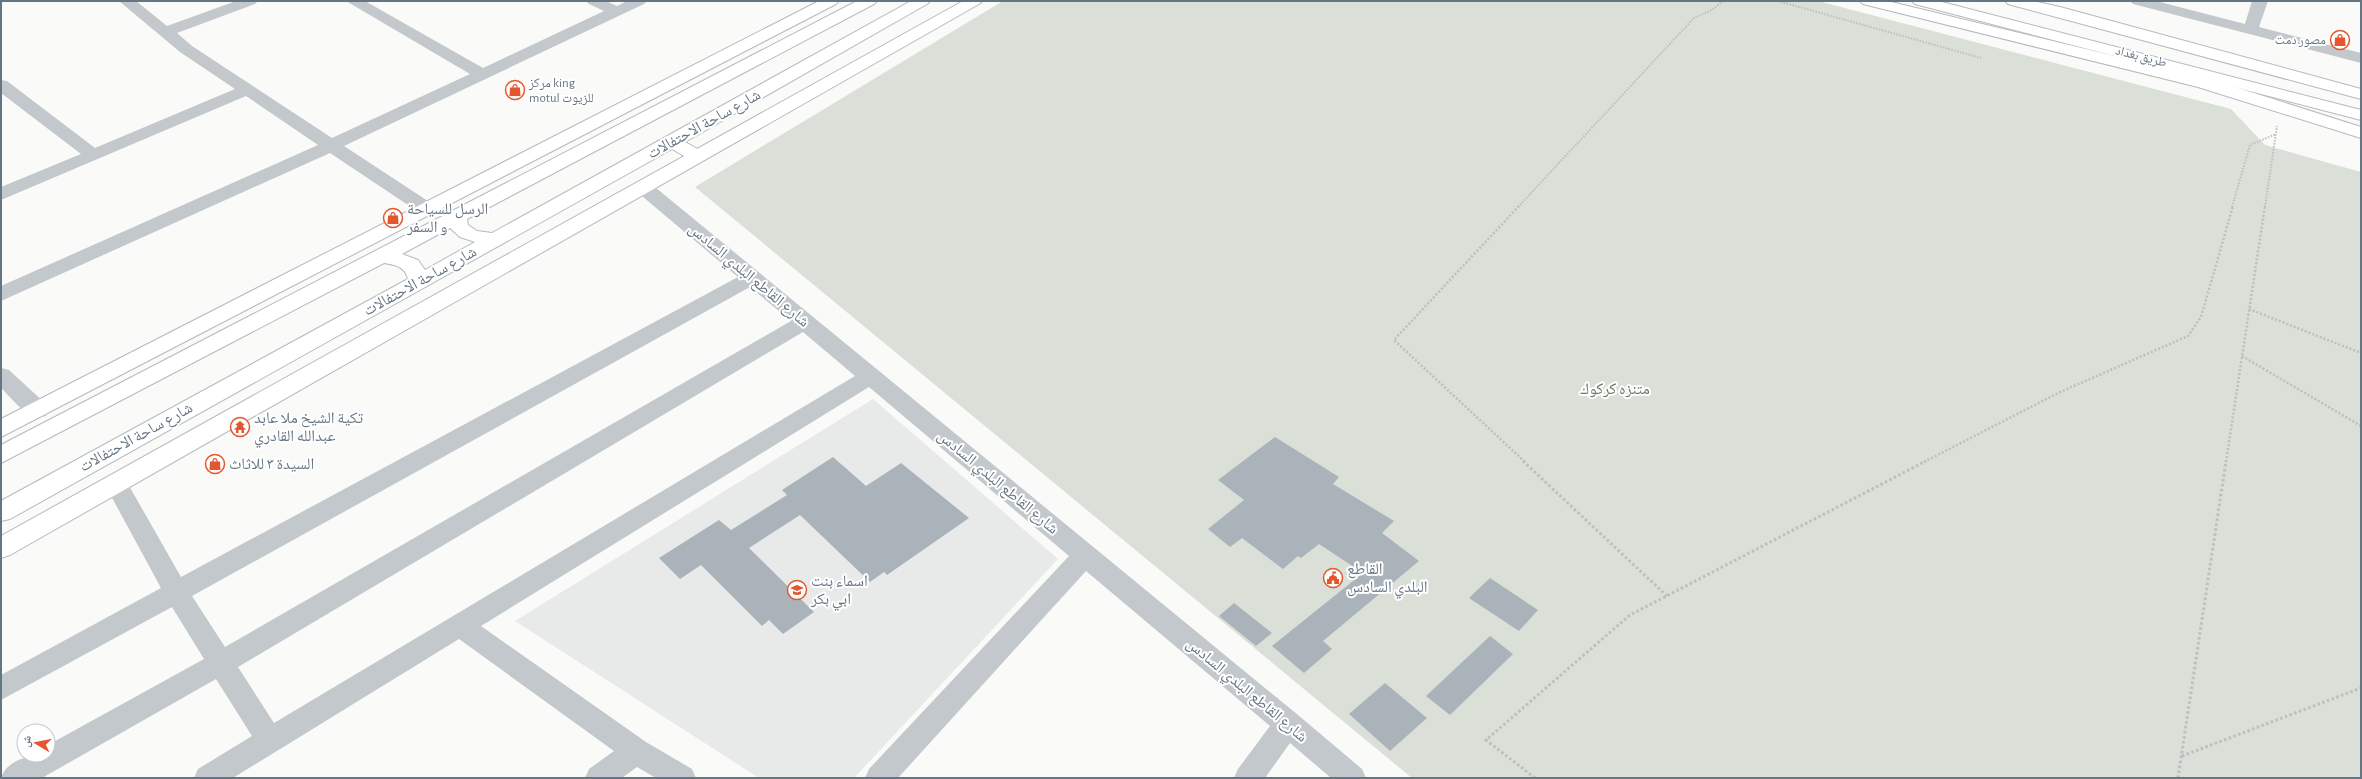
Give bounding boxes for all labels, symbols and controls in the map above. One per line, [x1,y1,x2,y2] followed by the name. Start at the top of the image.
[2329,29,2351,51] shop icon: مصور دمت
[2275,34,2326,48] place label: مصور دمت
[2114,44,2168,71] street label: طريق بغداد
[528,77,594,106] place label: مركز king motul للزيوت
[504,79,526,101] shop icon: مركز king motul للزيوت
[645,86,764,163] street label: شارع ساحة الاحتفالات
[406,201,488,236] place label: الرسل للسياحة و السفر
[382,207,404,229] shop icon: الرسل للسياحة و السفر
[683,220,812,333] street label: شارع القاطع البلدي السادس
[361,243,480,320] street label: شارع ساحة الاحتفالات
[1580,381,1650,398] park label: متنزه كركوك
[77,399,196,476] street label: شارع ساحة الاحتفالات
[254,410,363,448] place label: تكية الشيخ ملا عابد عبدالله القادري
[229,416,251,438] temple icon: تكية الشيخ ملا عابد عبدالله القادري
[932,427,1061,540] street label: شارع القاطع البلدي السادس
[204,453,226,475] shop icon: السيدة ٣ للاثاث
[229,456,314,472] place label: السيدة ٣ للاثاث
[1347,561,1428,599] place label: القاطع البلدي السادس
[1322,567,1344,589] public building icon: القاطع البلدي السادس
[810,573,868,611] place label: اسماء بنت ابي بكر
[786,579,808,601] school or university icon: اسماء بنت ابي بكر
[1181,635,1310,748] street label: شارع القاطع البلدي السادس
[16,723,56,763] north arrow
[20,734,35,748] text: ش

